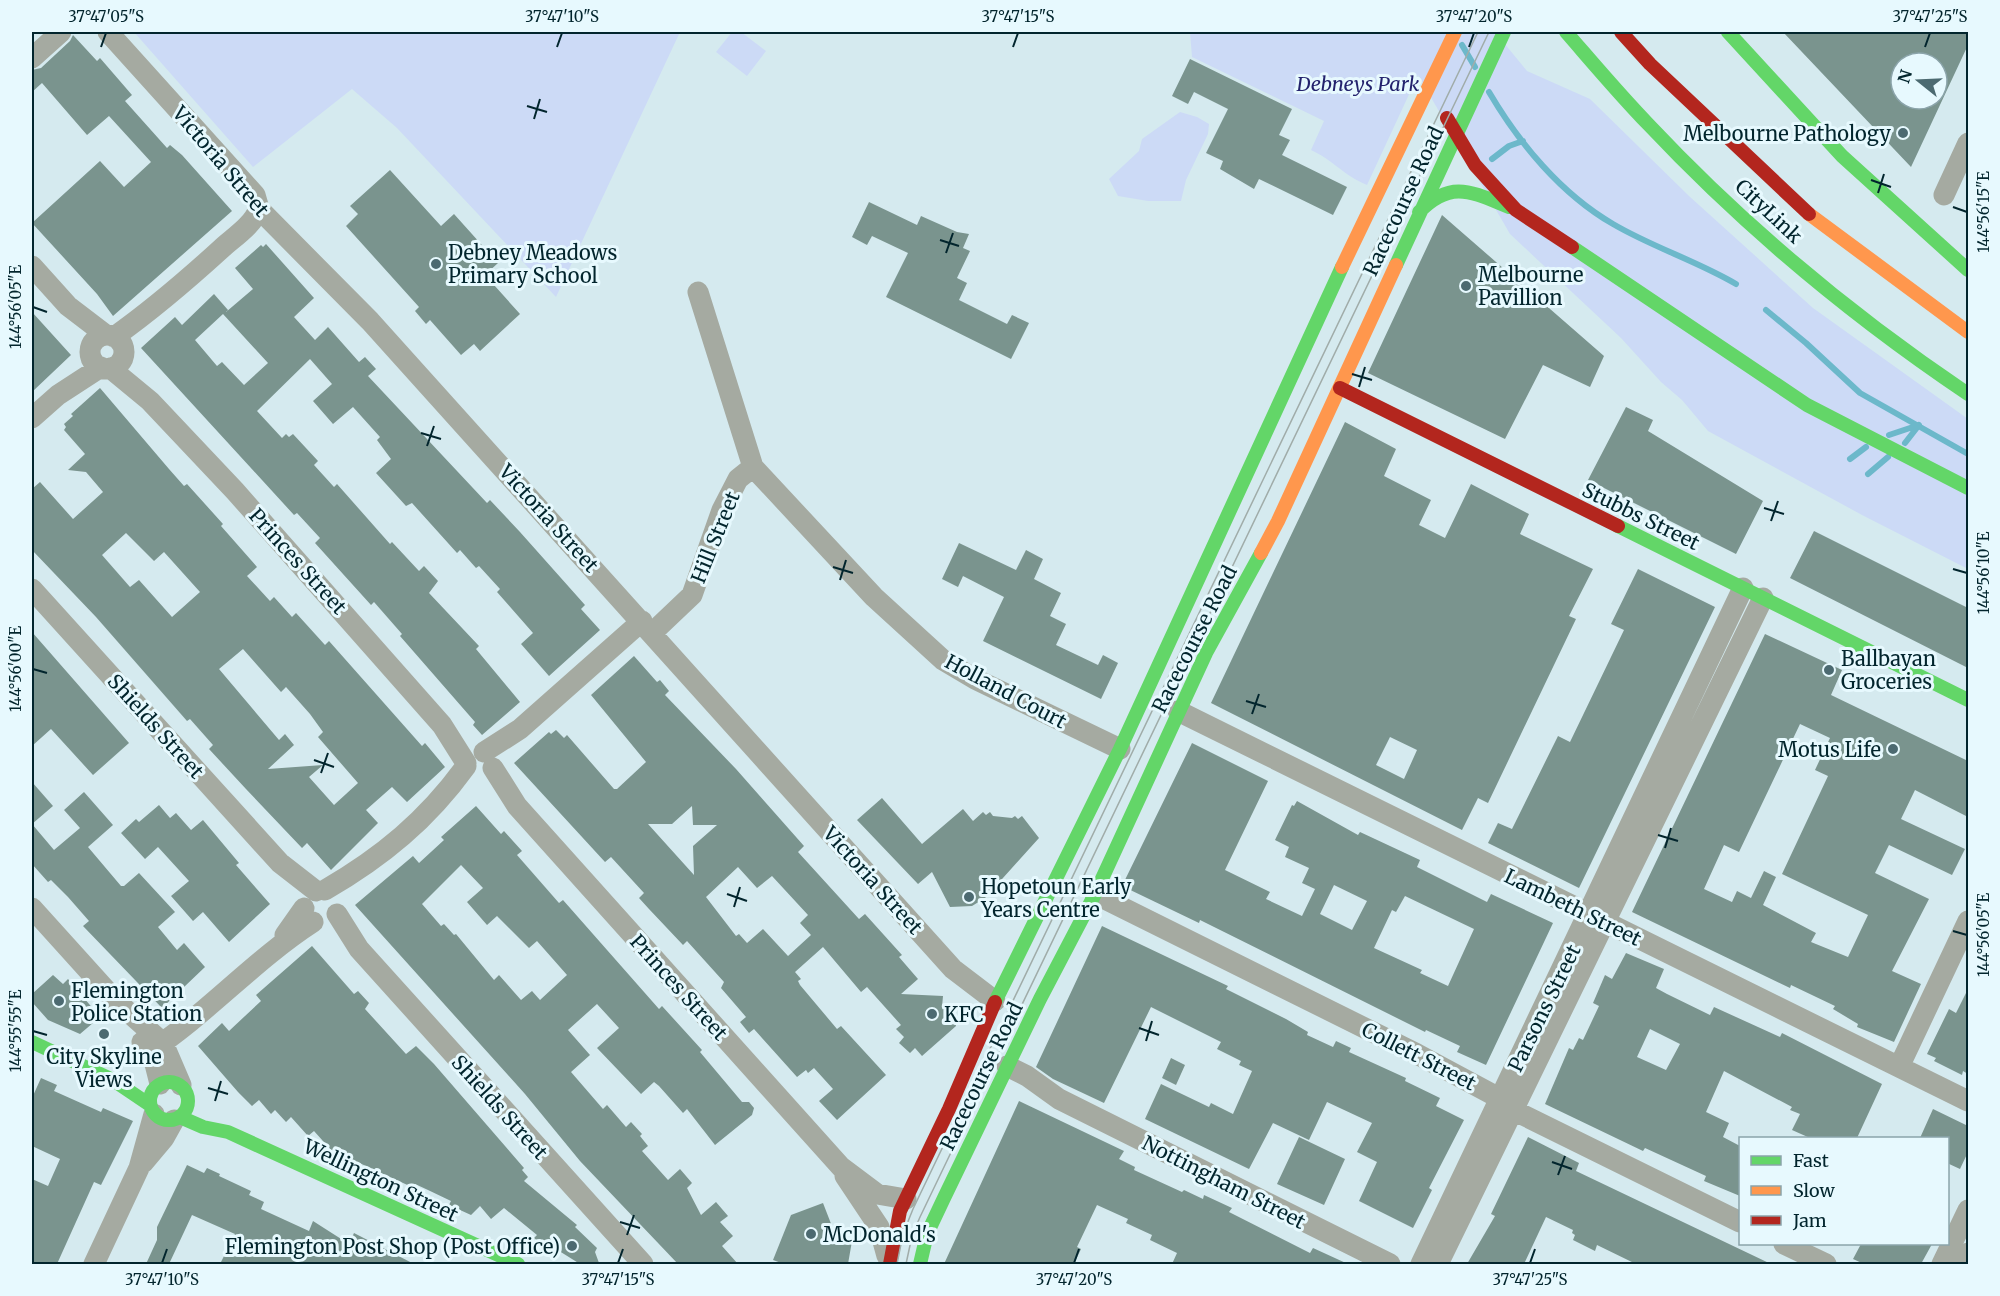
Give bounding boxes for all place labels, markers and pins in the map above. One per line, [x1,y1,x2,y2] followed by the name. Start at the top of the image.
[1683,121,1891,146] place label: Melbourne Pathology
[1896,126,1910,140] marker: Melbourne Pathology
[448,240,617,288] place label: Debney Meadows Primary School
[429,257,443,271] marker: Debney Meadows Primary School
[1478,262,1583,310] place label: Melbourne Pavillion
[1459,279,1473,293] marker: Melbourne Pavillion
[1841,646,1936,694] place label: Ballbayan Groceries
[1822,663,1836,677] marker: Ballbayan Groceries
[1778,737,1881,762] place label: Motus Life
[1886,742,1900,756] marker: Motus Life
[980,874,1132,922] place label: Hopetoun Early Years Centre
[962,890,976,904] marker: Hopetoun Early Years Centre
[71,978,202,1026] place label: Flemington Police Station
[52,994,66,1008] marker: Flemington Police Station
[944,1002,984,1027] place label: KFC
[925,1007,939,1021] marker: KFC
[97,1027,111,1041] marker: City Skyline Views
[46,1044,162,1092] place label: City Skyline Views
[823,1222,936,1247] place label: McDonald's
[804,1227,818,1241] marker: McDonald's
[225,1234,560,1259] place label: Flemington Post Shop (Post Office)
[565,1239,579,1253] marker: Flemington Post Shop (Post Office)

